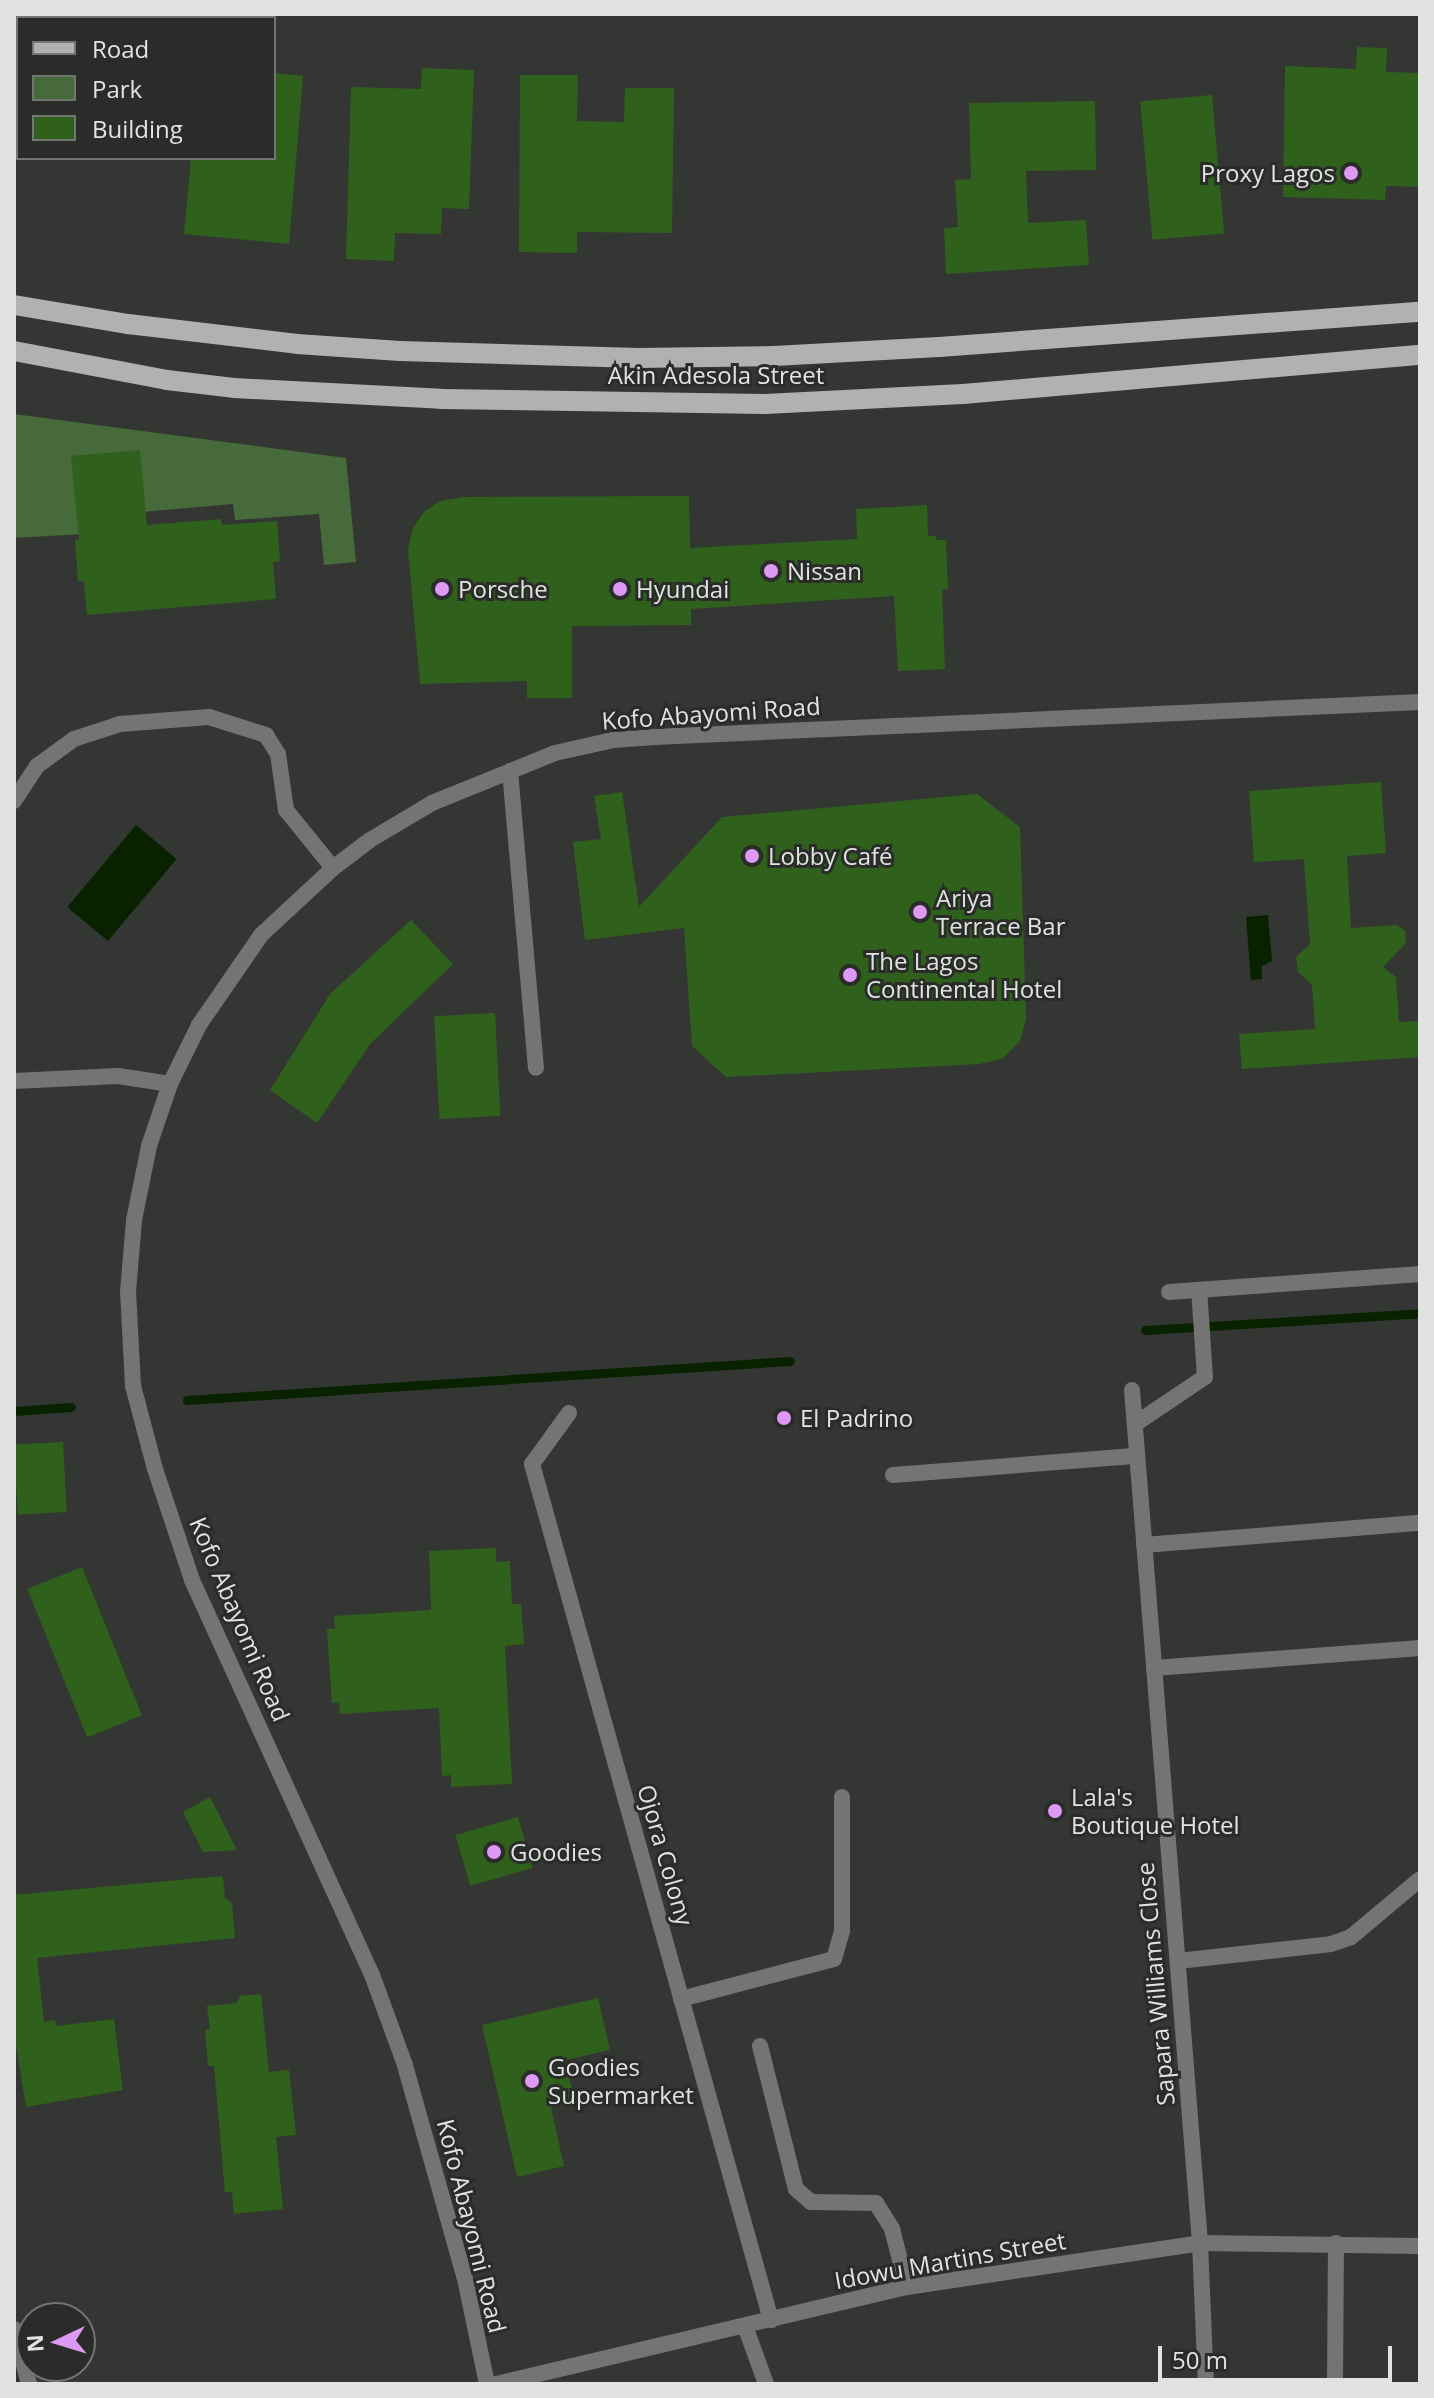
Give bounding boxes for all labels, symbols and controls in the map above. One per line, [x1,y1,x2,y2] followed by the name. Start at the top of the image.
[16,16,276,160] legend
[92,32,149,65] text: Road
[92,72,142,105] text: Park
[92,112,183,145] text: Building
[1201,159,1335,187] place label: Proxy Lagos
[1342,164,1360,182] marker: Proxy Lagos
[608,361,824,389] street label: Akin Adesola Street
[787,557,862,585] place label: Nissan
[762,562,780,580] marker: Nissan
[458,575,548,603] place label: Porsche
[636,575,729,603] place label: Hyundai
[433,580,451,598] marker: Porsche
[611,580,629,598] marker: Hyundai
[601,691,821,735] street label: Kofo Abayomi Road
[768,842,893,870] place label: Lobby Café
[743,847,761,865] marker: Lobby Café
[936,884,1066,940] place label: Ariya Terrace Bar
[911,903,929,921] marker: Ariya Terrace Bar
[866,947,1062,1003] place label: The Lagos Continental Hotel
[841,966,859,984] marker: The Lagos Continental Hotel
[800,1404,913,1432] place label: El Padrino
[775,1409,793,1427] marker: El Padrino
[184,1512,296,1726] street label: Kofo Abayomi Road
[632,1781,700,1929] street label: Ojora Colony
[1071,1783,1240,1839] place label: Lala's Boutique Hotel
[1046,1802,1064,1820] marker: Lala's Boutique Hotel
[510,1838,602,1866] place label: Goodies
[485,1843,503,1861] marker: Goodies
[1130,1861,1180,2107] street label: Sapara Williams Close
[548,2053,694,2109] place label: Goodies Supermarket
[523,2072,541,2090] marker: Goodies Supermarket
[431,2116,513,2336] street label: Kofo Abayomi Road
[832,2225,1068,2295] street label: Idowu Martins Street
[16,2302,96,2382] north arrow
[1162,2330,1396,2380] scale bar
[18,2334,50,2354] text: N
[1172,2343,1228,2376] text: 50 m

